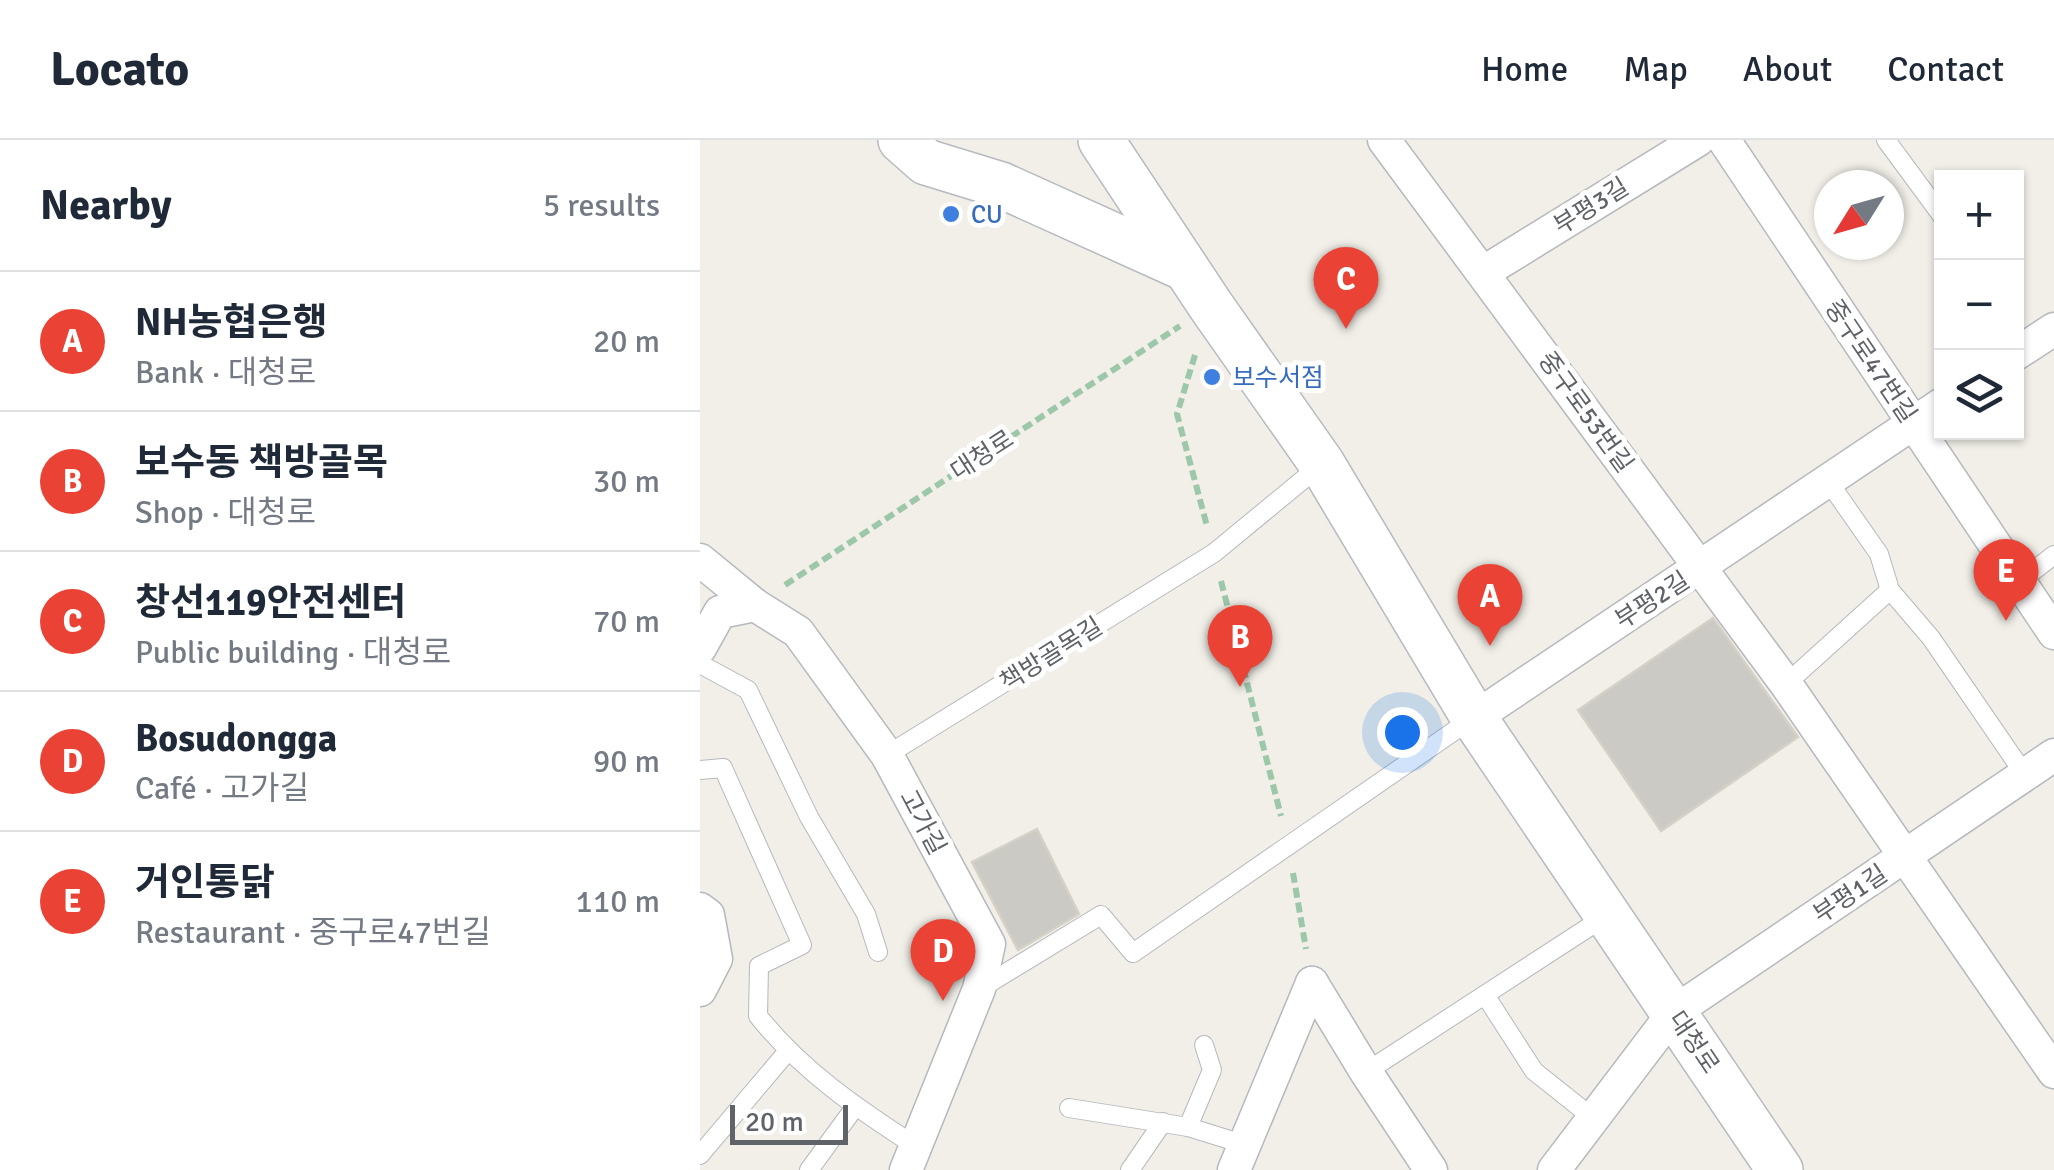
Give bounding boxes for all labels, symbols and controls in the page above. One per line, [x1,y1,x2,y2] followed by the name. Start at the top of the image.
[50,40,189,99] text: Locato
[1481,48,1568,91] text: Home
[1623,48,1688,91] text: Map
[1743,48,1832,91] text: About
[1887,48,2004,91] text: Contact
[1814,170,1904,260] north arrow
[1934,170,2024,440] map controls
[1934,170,2024,260] button: +
[1548,171,1634,241] street label: 부평3길
[40,180,172,231] text: Nearby
[543,186,660,225] text: 5 results
[971,199,1003,230] place label: CU
[940,203,962,225] marker: CU
[1314,246,1378,329] pin: C
[1934,260,2024,350] button: −
[1818,293,1924,429] street label: 중구로47번길
[135,299,327,346] text: NH농협은행
[62,322,83,361] text: A
[593,322,660,361] text: 20 m
[1532,345,1640,479] street label: 중구로53번길
[1934,350,2024,440] button: layers
[135,353,316,392] text: Bank · 대청로
[1232,362,1324,393] place label: 보수서점
[1201,366,1223,388] marker: 보수서점
[945,423,1019,487] street label: 대청로
[135,439,388,486] text: 보수동 책방골목
[63,462,82,501] text: B
[593,462,660,501] text: 30 m
[135,493,316,532] text: Shop · 대청로
[1974,538,2038,621] pin: E
[1458,564,1522,646] pin: A
[1609,565,1695,635] street label: 부평2길
[135,579,406,626] text: 창선119안전센터
[63,602,82,641] text: C
[593,602,660,641] text: 70 m
[1208,604,1272,687] pin: B
[994,610,1108,698] street label: 책방골목길
[135,633,451,672] text: Public building · 대청로
[1377,707,1428,758] your location
[135,715,337,762] text: Bosudongga
[62,742,83,781] text: D
[593,742,660,781] text: 90 m
[135,769,309,808] text: Café · 고가길
[893,784,953,860] street label: 고가길
[1807,858,1893,930] street label: 부평1길
[135,859,275,906] text: 거인통닭
[63,882,82,921] text: E
[576,882,660,921] text: 110 m
[135,913,491,952] text: Restaurant · 중구로47번길
[910,918,976,1001] pin: D
[1662,1005,1726,1079] street label: 대청로
[730,1100,848,1144] scale bar
[745,1105,804,1139] text: 20 m

